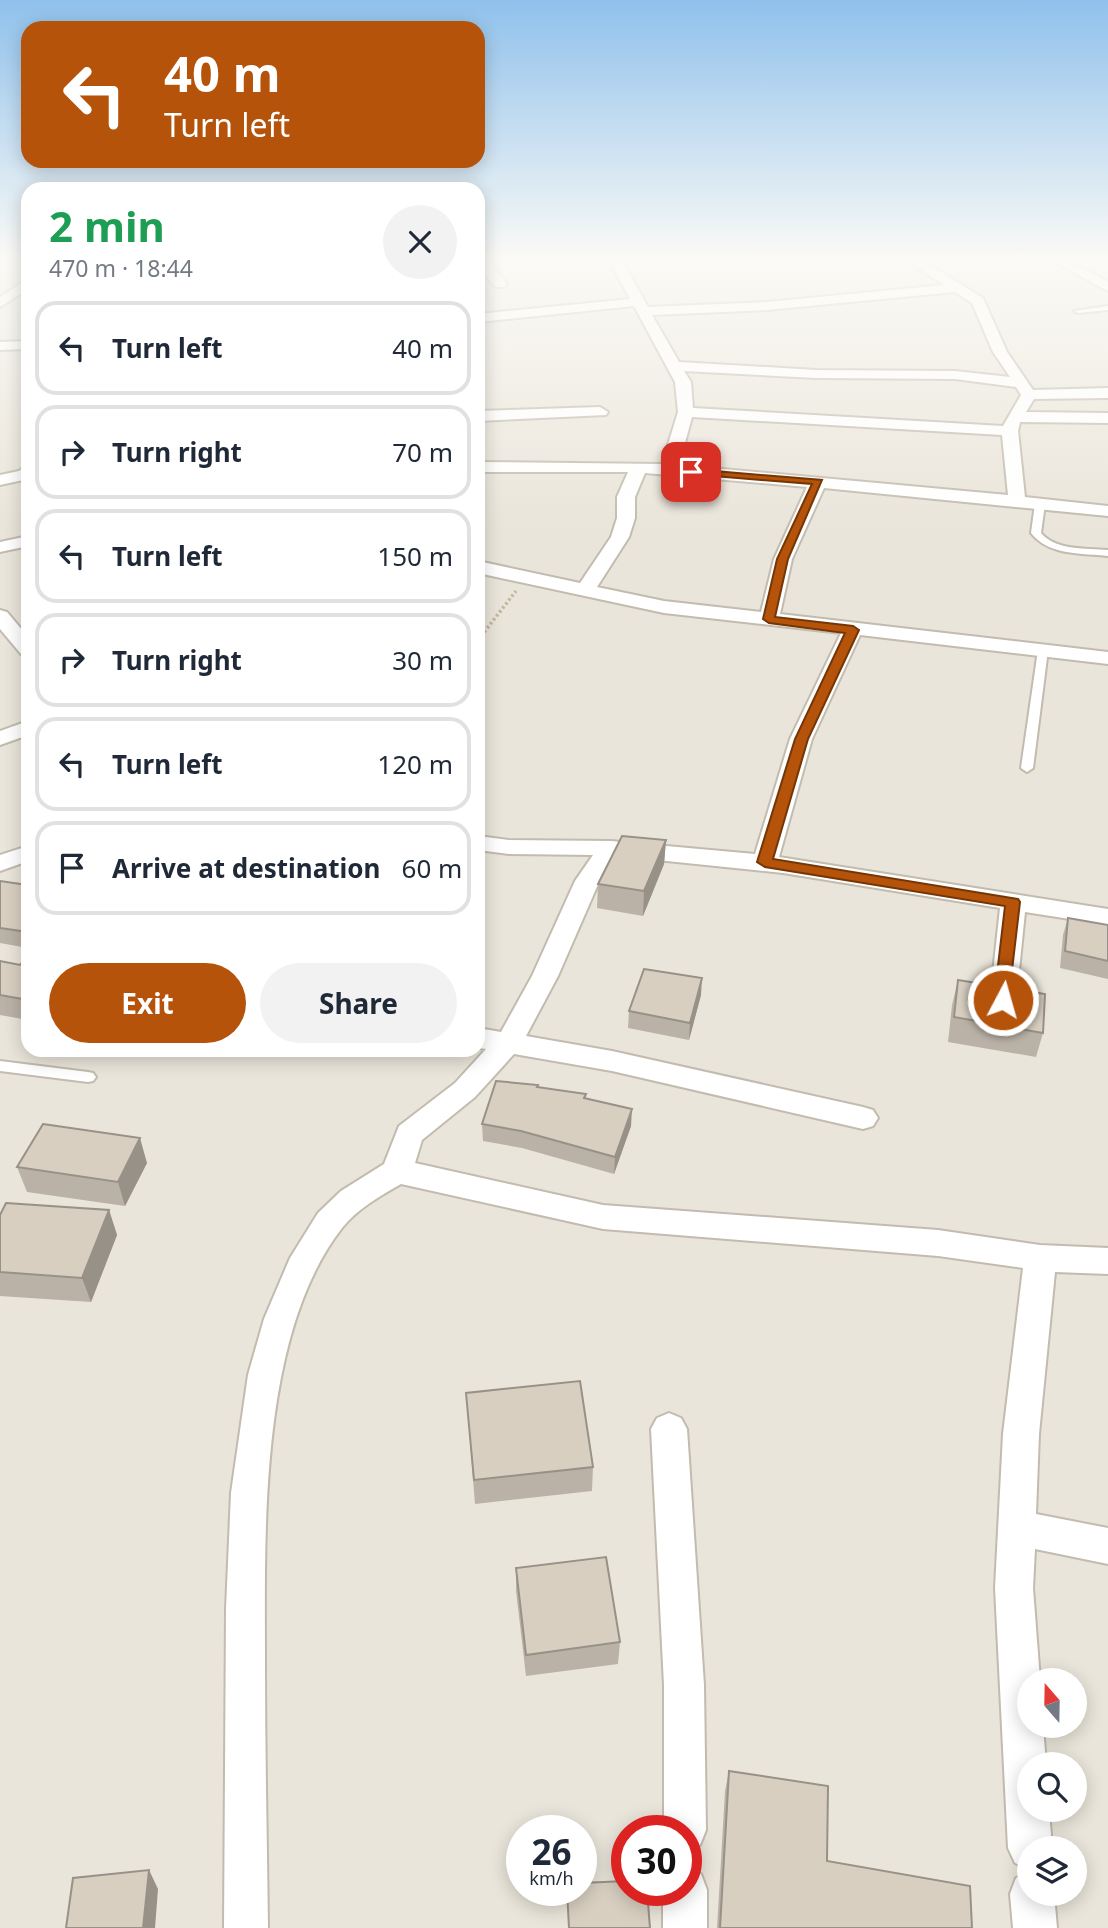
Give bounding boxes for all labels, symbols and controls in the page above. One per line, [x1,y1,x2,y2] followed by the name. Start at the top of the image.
[164,40,281,106] text: 40 m
[49,49,140,140] icon: left
[164,103,290,146] text: Turn left
[49,197,165,254] text: 2 min
[383,205,457,279] button: close
[49,252,193,284] text: 470 m · 18:44
[53,329,91,367] icon: left
[112,330,223,366] text: Turn left
[392,330,453,366] text: 40 m
[53,433,91,471] icon: right
[112,434,242,470] text: Turn right
[392,434,453,470] text: 70 m
[661,442,721,502] pin
[672,453,710,491] icon: arrive
[53,537,91,575] icon: left
[112,538,223,574] text: Turn left
[377,538,453,574] text: 150 m
[53,641,91,679] icon: right
[112,642,242,678] text: Turn right
[392,642,453,678] text: 30 m
[53,745,91,783] icon: left
[112,746,223,782] text: Turn left
[377,746,453,782] text: 120 m
[53,849,91,887] icon: arrive
[112,850,381,886] text: Arrive at destination
[402,850,462,886] text: 60 m
[49,963,246,1043] button: Exit
[260,963,457,1043] button: Share
[966,963,1040,1037] position arrow
[1017,1668,1087,1738] north arrow
[1017,1668,1087,1906] map controls
[1017,1752,1087,1822] button: search
[611,1815,702,1906] speed limit sign: 30
[531,1828,572,1875] text: 26
[1017,1836,1087,1906] button: layers
[529,1866,574,1890] text: km/h

